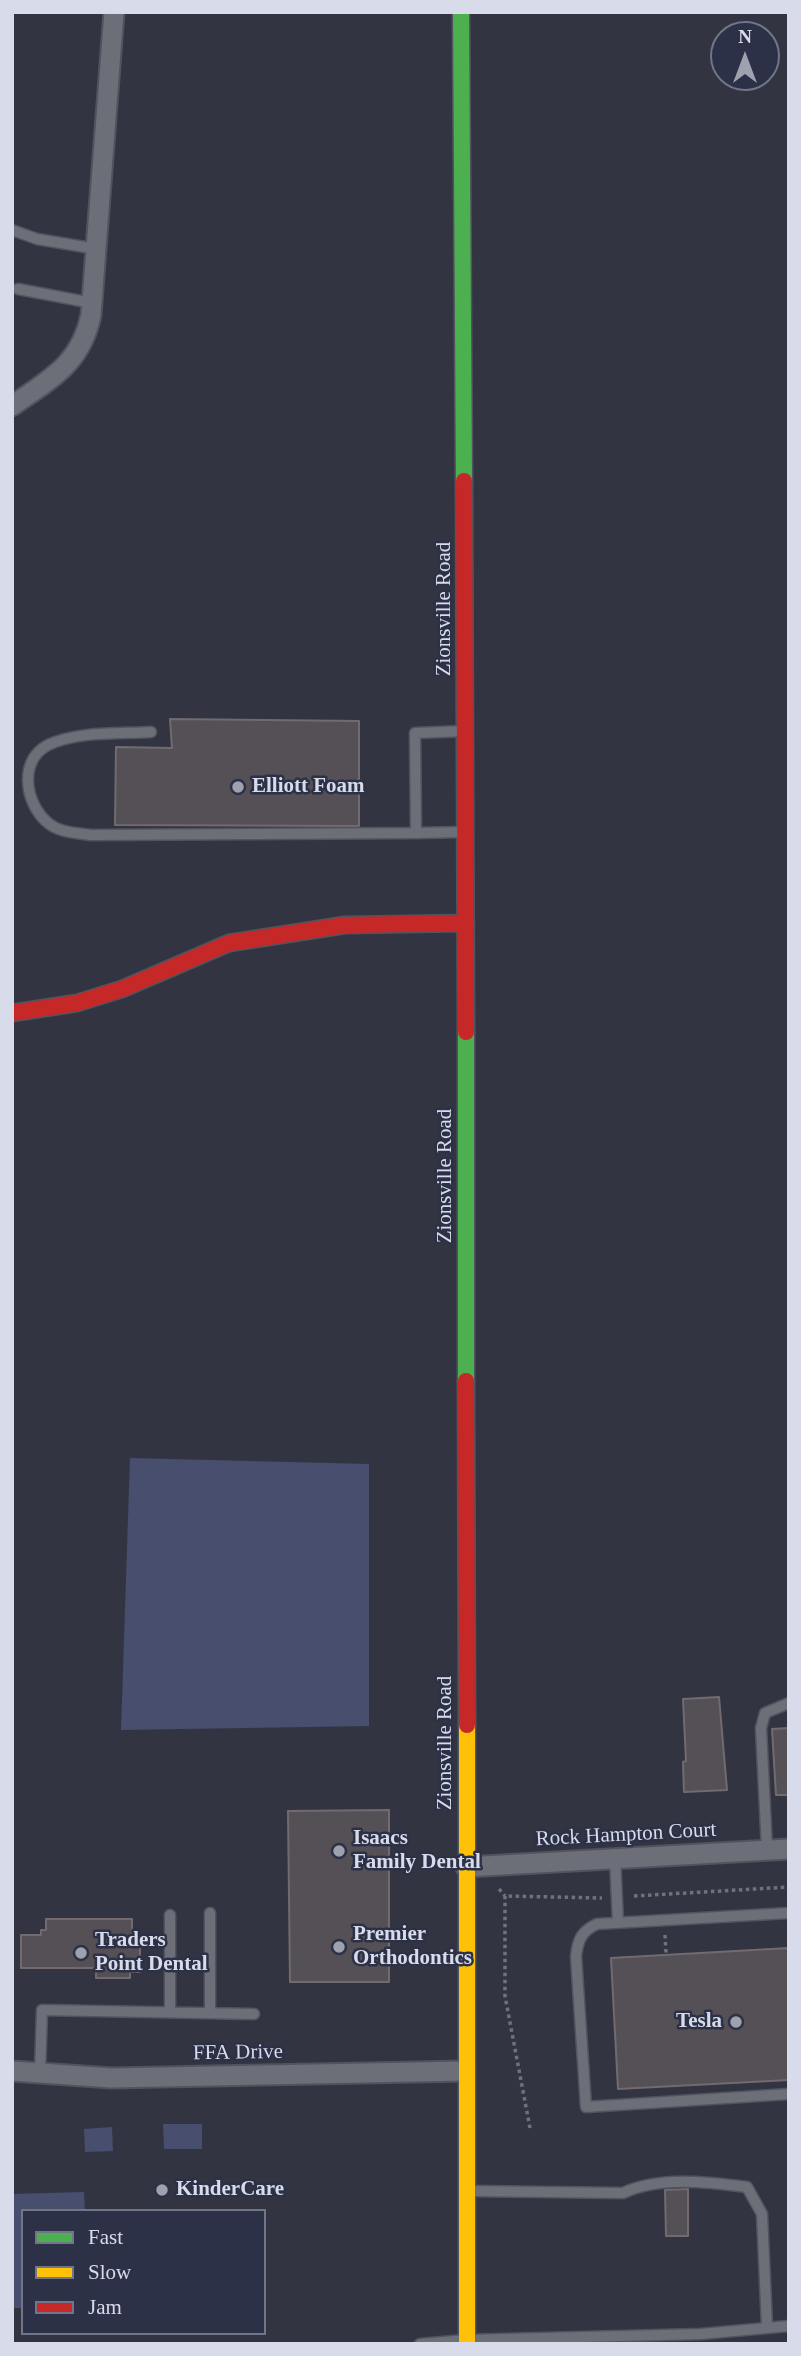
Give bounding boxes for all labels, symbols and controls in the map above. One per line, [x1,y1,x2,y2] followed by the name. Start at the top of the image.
[710,21,780,91] north arrow
[738,26,752,47] text: N
[431,542,457,676] street label: Zionsville Road
[252,774,365,800] place label: Elliott Foam
[230,779,246,795] marker: Elliott Foam
[432,1109,458,1243] street label: Zionsville Road
[432,1676,458,1810] street label: Zionsville Road
[535,1818,717,1852] street label: Rock Hampton Court
[353,1826,481,1876] place label: Isaacs Family Dental
[331,1843,347,1859] marker: Isaacs Family Dental
[353,1922,472,1972] place label: Premier Orthodontics
[95,1928,208,1978] place label: Traders Point Dental
[331,1939,347,1955] marker: Premier Orthodontics
[73,1945,89,1961] marker: Traders Point Dental
[676,2009,722,2035] place label: Tesla
[728,2014,744,2030] marker: Tesla
[193,2040,283,2066] street label: FFA Drive
[176,2177,284,2203] place label: KinderCare
[154,2182,170,2198] marker: KinderCare
[21,2209,266,2335] legend
[88,2225,123,2249] text: Fast
[88,2260,131,2284] text: Slow
[88,2295,122,2319] text: Jam

